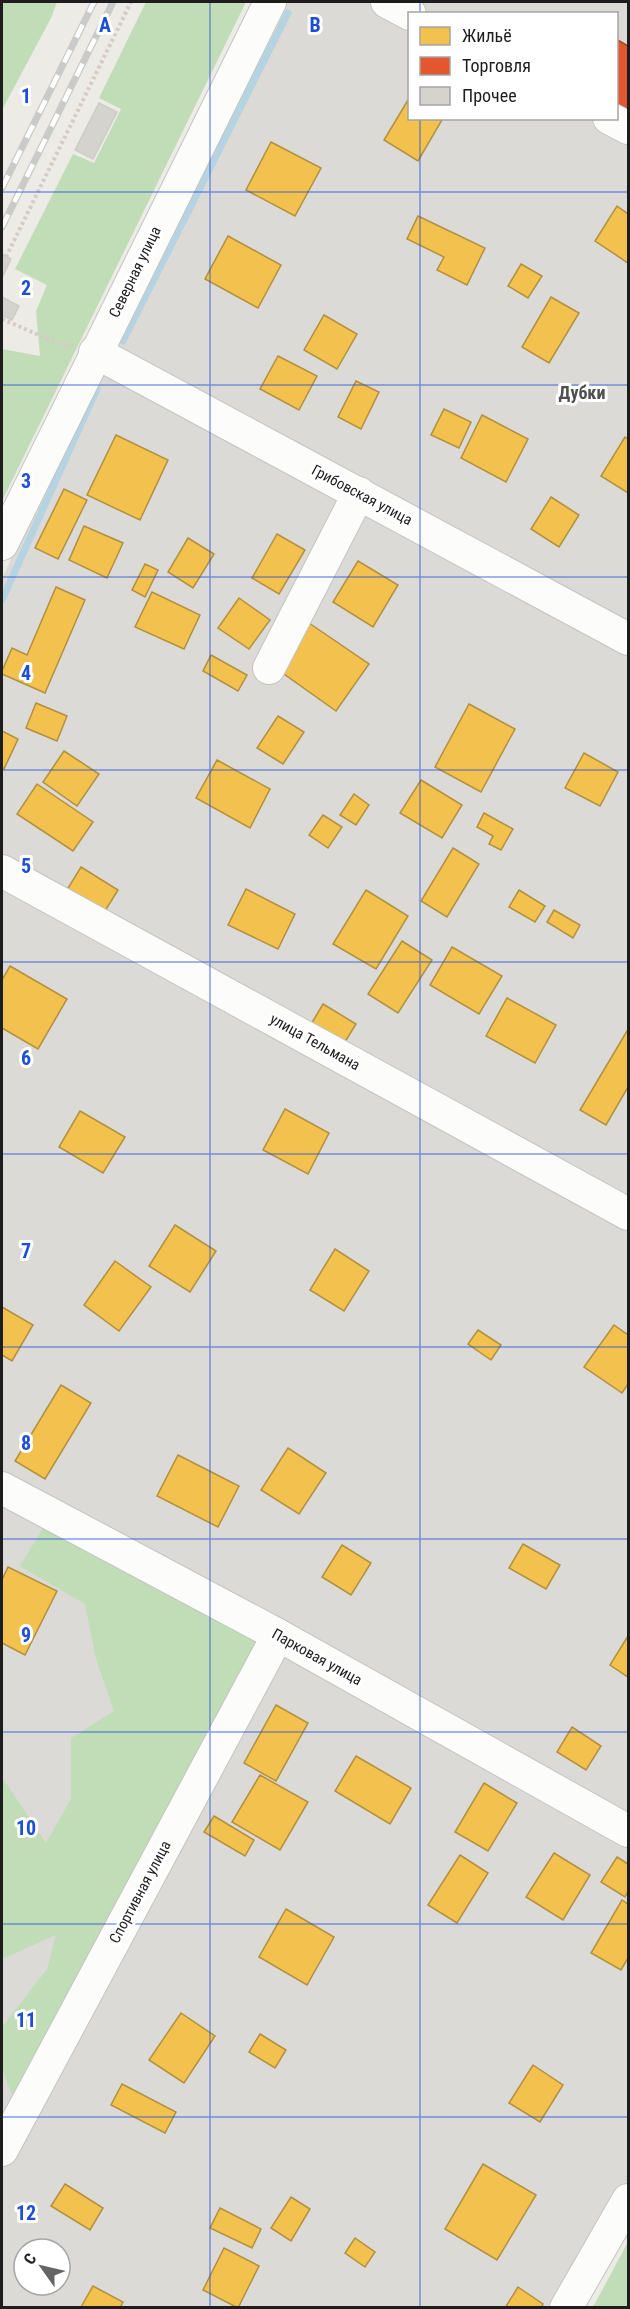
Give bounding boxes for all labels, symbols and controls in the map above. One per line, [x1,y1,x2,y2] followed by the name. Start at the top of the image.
[408,12,618,120] legend
[99,13,111,37] text: A
[309,13,321,37] text: B
[462,25,512,46] text: Жильё
[462,55,531,76] text: Торговля
[21,84,31,108] text: 1
[462,85,517,106] text: Прочее
[105,223,165,321] street label: Северная улица
[21,276,31,300] text: 2
[559,382,605,403] district label: Дубки
[309,461,415,529] street label: Грибовская улица
[21,469,31,493] text: 3
[21,661,31,685] text: 4
[21,854,31,878] text: 5
[267,1010,363,1074] street label: улица Тельмана
[21,1046,31,1070] text: 6
[21,1239,31,1263] text: 7
[21,1431,31,1455] text: 8
[21,1623,31,1647] text: 9
[269,1625,365,1689] street label: Парковая улица
[16,1816,36,1840] text: 10
[105,1838,175,1946] street label: Спортивная улица
[16,2008,36,2032] text: 11
[16,2201,36,2225] text: 12
[12,2237,72,2297] north arrow
[20,2250,40,2268] text: С

